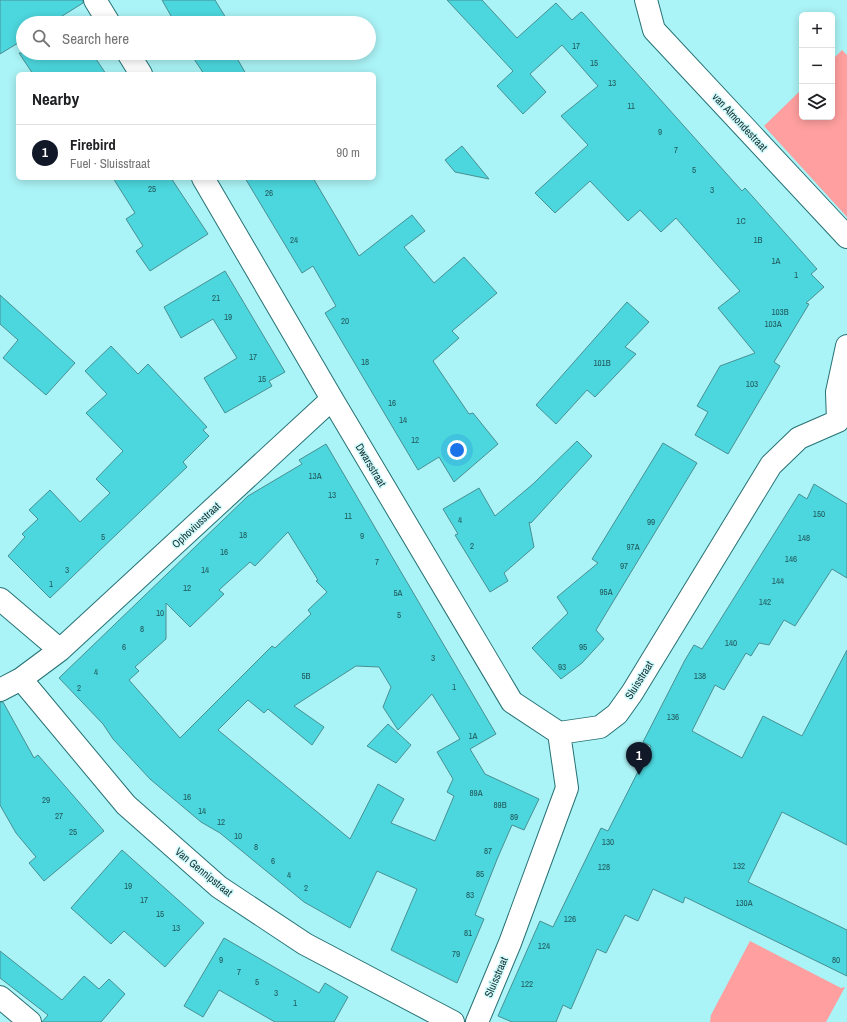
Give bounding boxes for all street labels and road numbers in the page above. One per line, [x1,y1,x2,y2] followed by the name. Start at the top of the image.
[709,90,771,154] street label: van Almondestraat
[353,441,390,490] street label: Dwarsstraat
[169,499,224,551] street label: Ophoviusstraat
[622,658,656,702] street label: Sluisstraat
[172,845,236,900] street label: Van Gennipstraat
[481,954,511,999] street label: Sluisstraat

